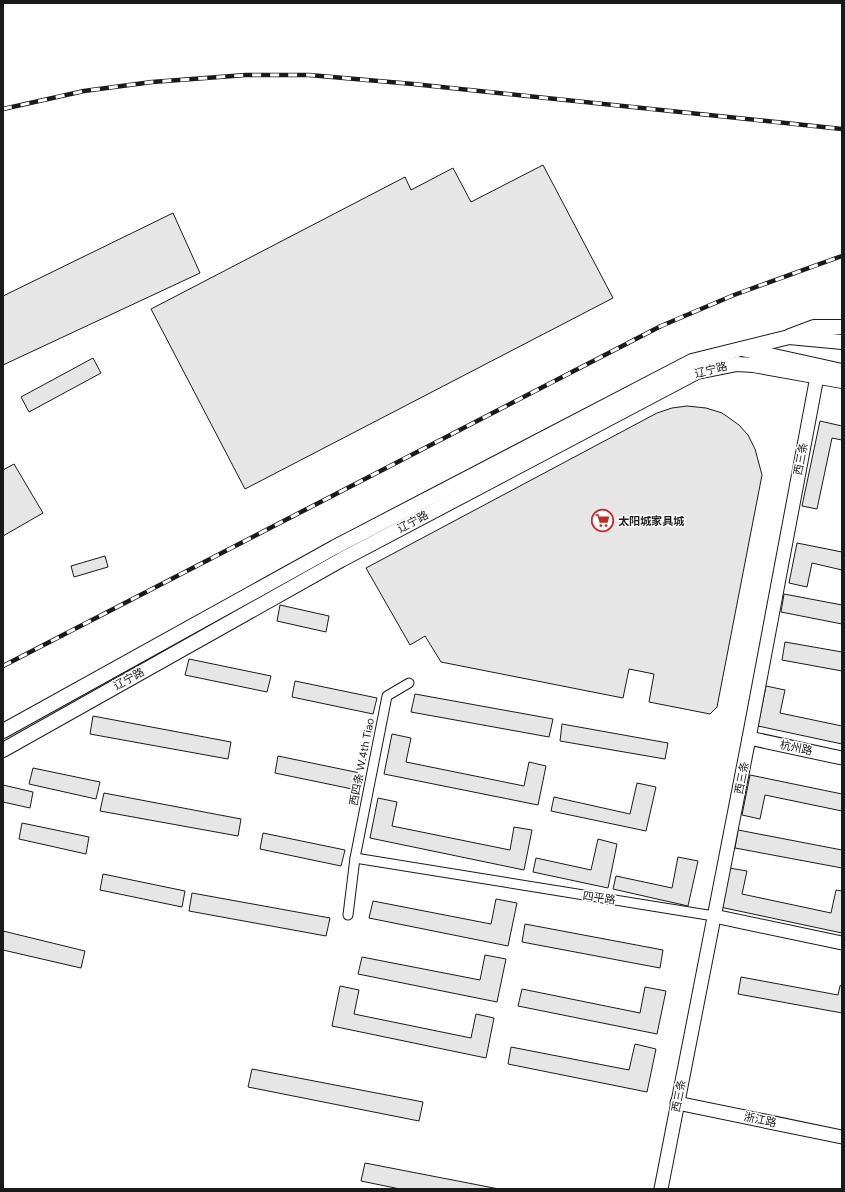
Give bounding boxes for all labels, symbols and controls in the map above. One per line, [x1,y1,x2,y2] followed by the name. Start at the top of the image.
[693,360,729,380] street label: 辽宁路
[791,442,811,476] street label: 西三条
[590,508,616,534] supermarket icon: 太阳城家具城
[395,509,431,535] street label: 辽宁路
[618,515,685,528] place label: 太阳城家具城
[111,665,147,693] street label: 辽宁路
[347,717,377,807] street label: 西四条 W.4th Tiao
[779,738,813,758] street label: 杭州路
[732,761,752,795] street label: 西三条
[582,889,616,907] street label: 四平路
[669,1079,689,1113] street label: 西三条
[743,1110,777,1130] street label: 浙江路

